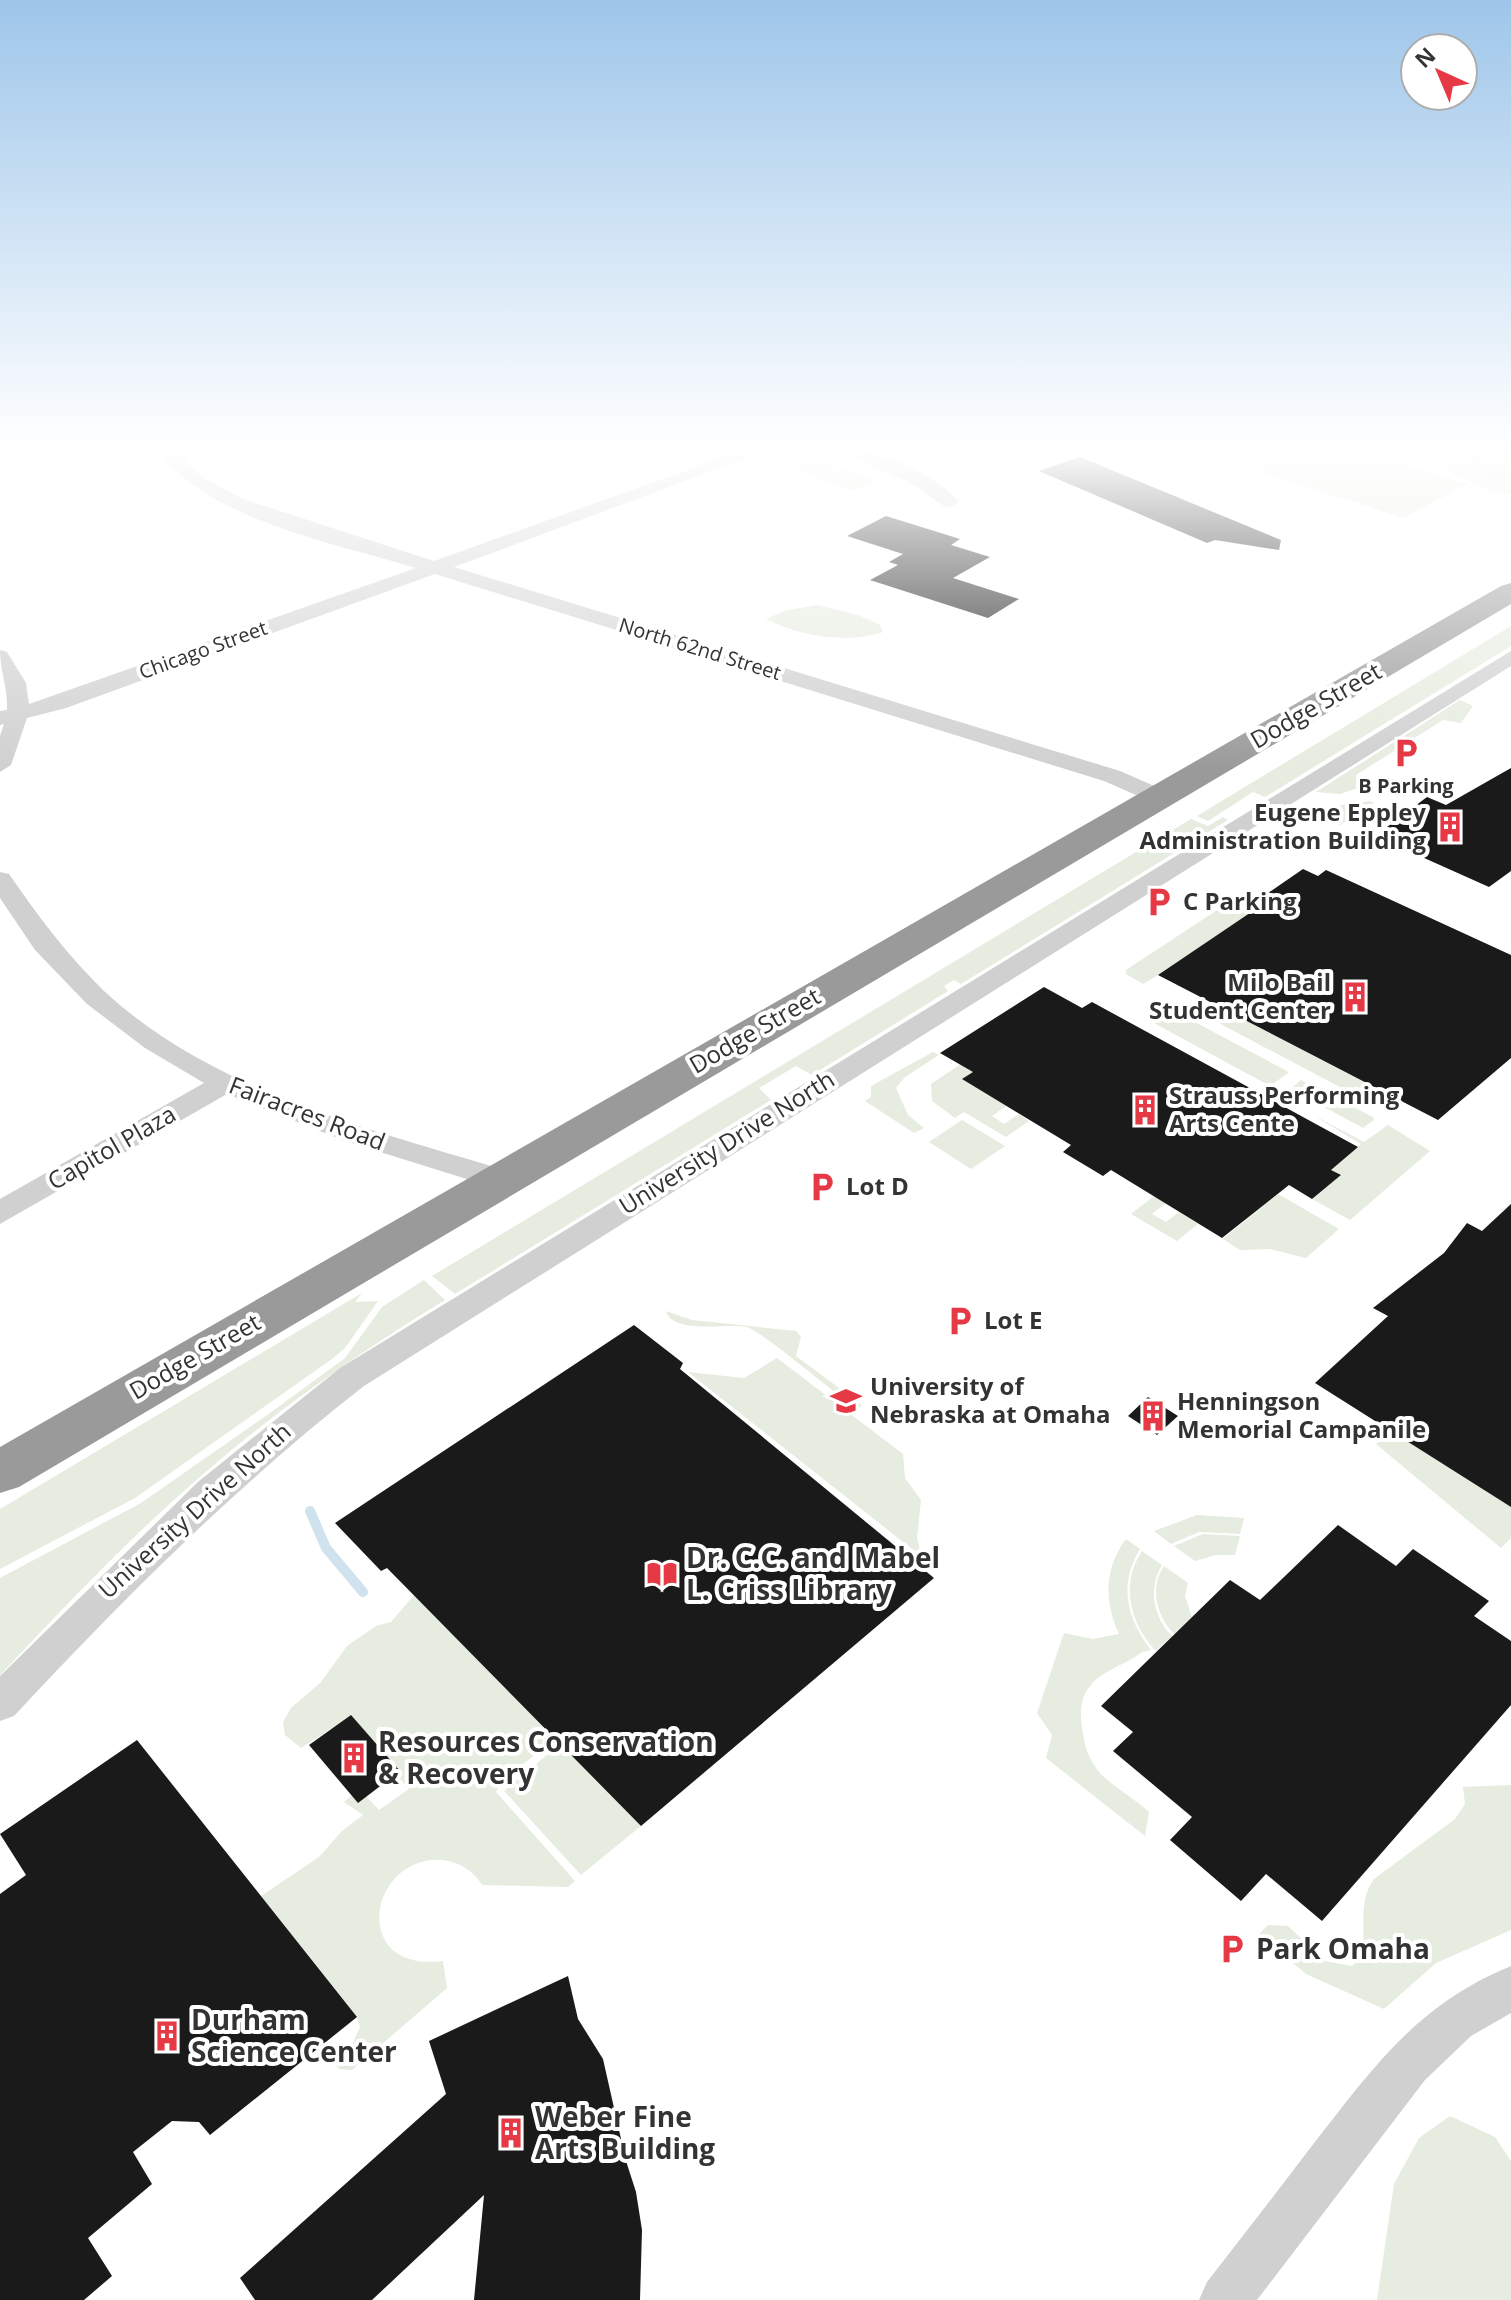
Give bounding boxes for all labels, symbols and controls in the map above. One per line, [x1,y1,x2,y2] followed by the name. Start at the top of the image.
[1399,32,1479,112] north arrow
[1408,40,1441,74] text: N
[616,611,785,686] street label: North 62nd Street
[135,614,271,685] street label: Chicago Street
[1244,654,1387,756] street label: Dodge Street
[1389,736,1423,770] parking icon: B Parking
[1358,772,1454,799] place label: B Parking
[1140,795,1426,856] place label: Eugene Eppley Administration Building
[1433,810,1467,844] building icon: Eugene Eppley Administration Building
[1183,884,1297,917] place label: C Parking
[1142,885,1176,919] parking icon: C Parking
[1149,965,1331,1026] place label: Milo Bail Student Center
[683,979,826,1081] street label: Dodge Street
[1338,980,1372,1014] building icon: Milo Bail Student Center
[612,1062,840,1222] street label: University Drive North
[225,1068,390,1158] street label: Fairacres Road
[1169,1078,1400,1139] place label: Strauss Performing Arts Cente
[1128,1093,1162,1127] building icon: Strauss Performing Arts Cente
[41,1097,181,1197] street label: Capitol Plaza
[846,1169,909,1202] place label: Lot D
[805,1170,839,1204] parking icon: Lot D
[984,1303,1043,1336] place label: Lot E
[943,1304,977,1338] parking icon: Lot E
[123,1305,266,1407] street label: Dodge Street
[870,1369,1110,1430] place label: University of Nebraska at Omaha
[829,1384,863,1418] school or university icon: University of Nebraska at Omaha
[1177,1384,1426,1445] place label: Henningson Memorial Campanile
[1136,1399,1170,1433] building icon: Henningson Memorial Campanile
[91,1415,297,1605] street label: University Drive North
[686,1538,940,1608] place label: Dr. C.C. and Mabel L. Criss Library
[645,1557,679,1591] library icon: Dr. C.C. and Mabel L. Criss Library
[378,1722,714,1792] place label: Resources Conservation & Recovery
[337,1741,371,1775] building icon: Resources Conservation & Recovery
[1256,1929,1430,1967] place label: Park Omaha
[1215,1932,1249,1966] parking icon: Park Omaha
[191,2000,397,2070] place label: Durham Science Center
[150,2019,184,2053] building icon: Durham Science Center
[535,2097,715,2167] place label: Weber Fine Arts Building
[494,2116,528,2150] building icon: Weber Fine Arts Building

